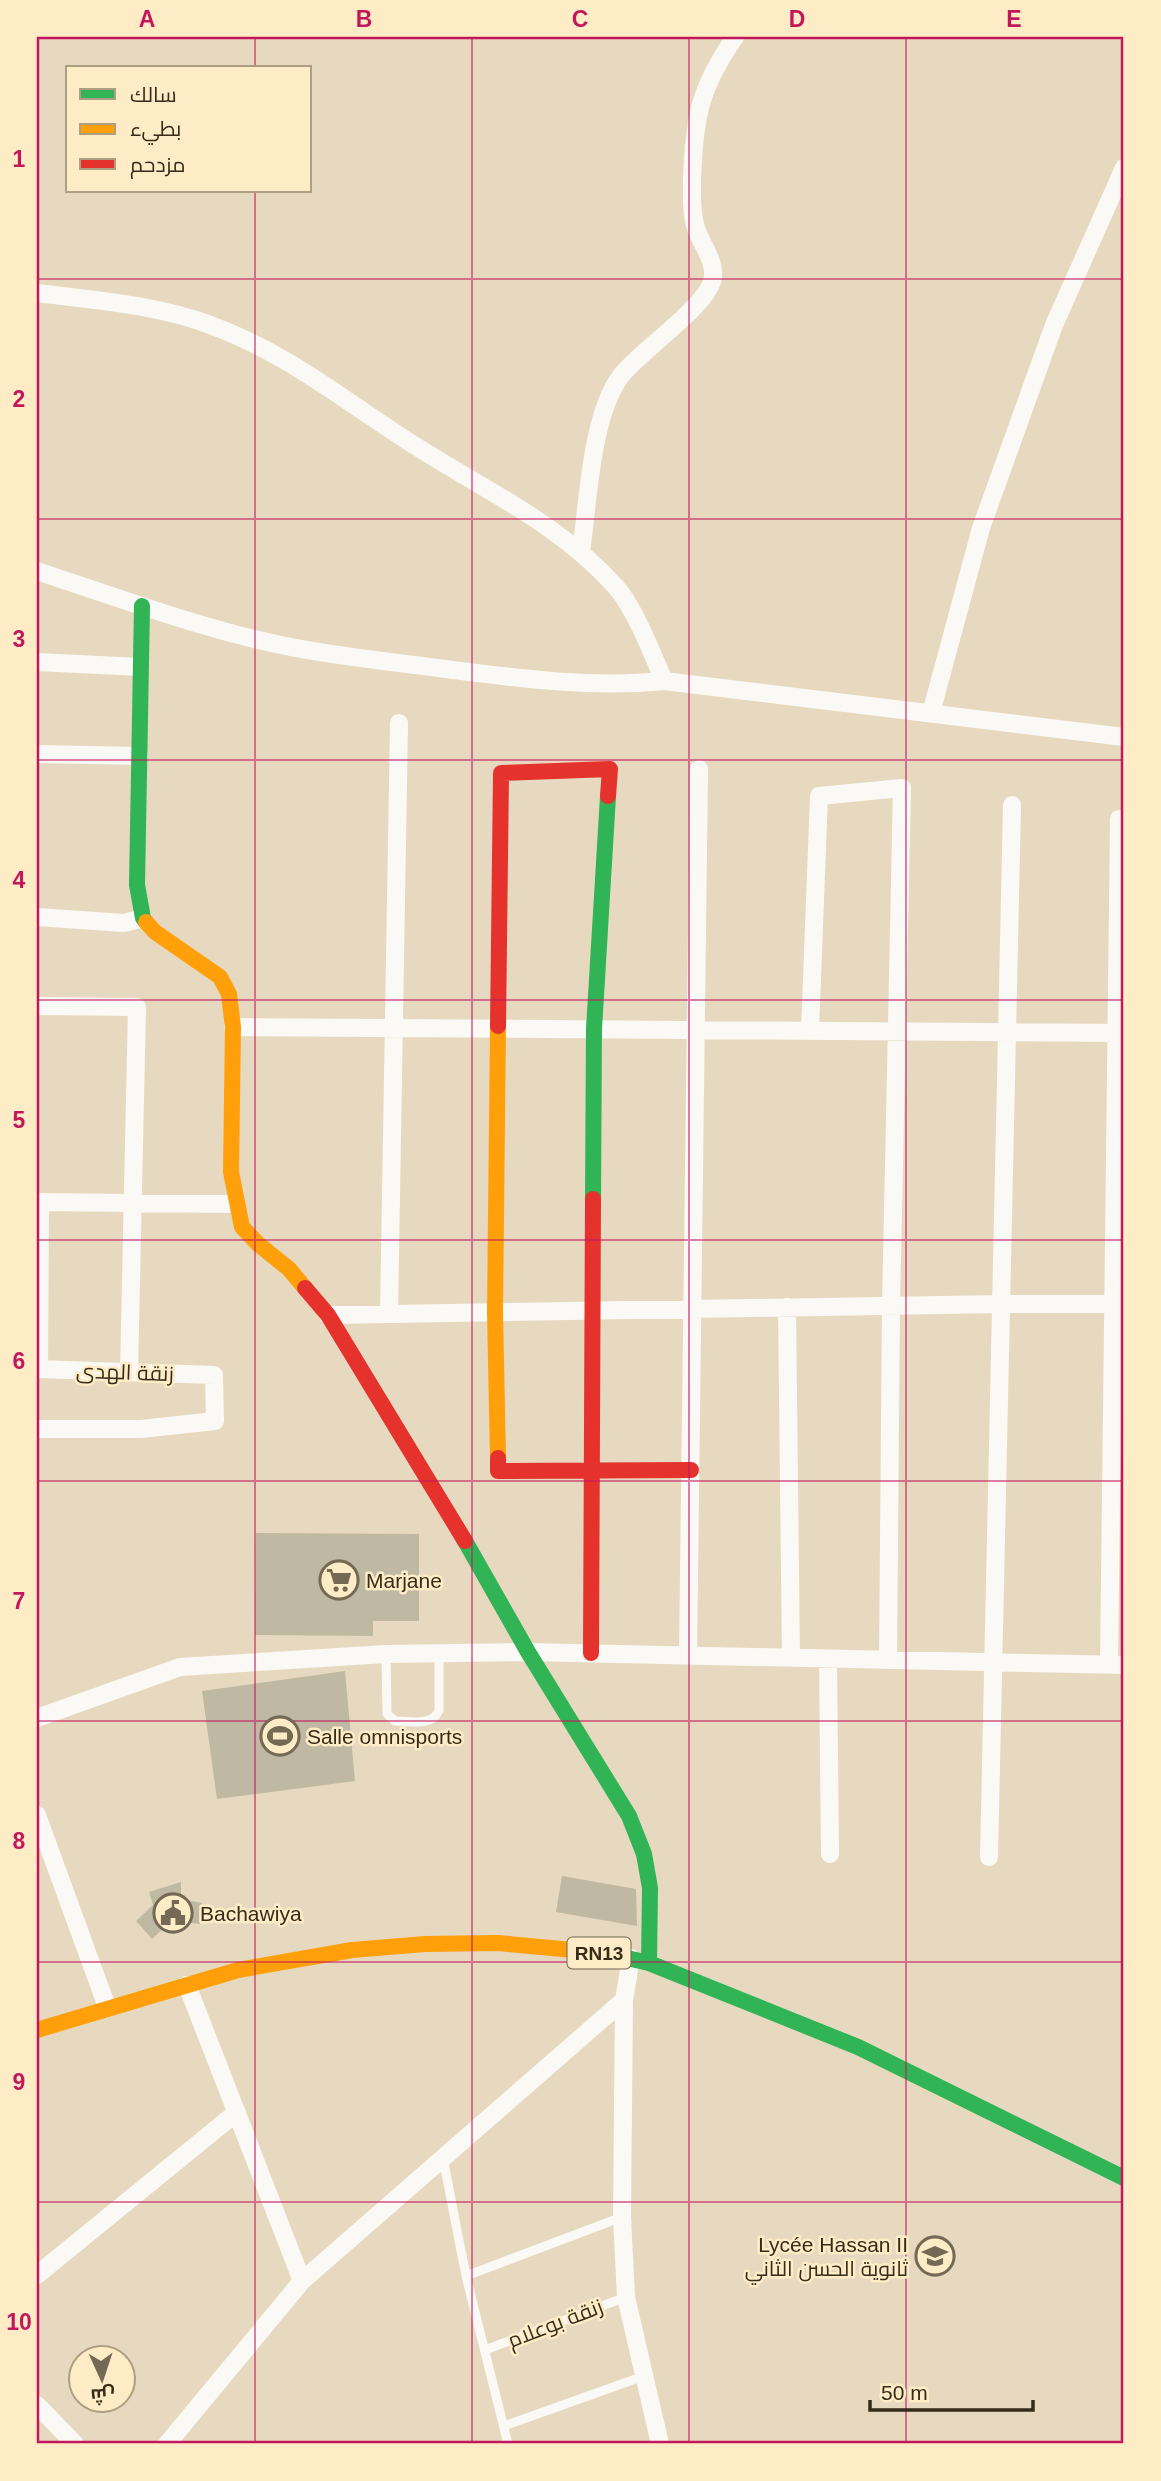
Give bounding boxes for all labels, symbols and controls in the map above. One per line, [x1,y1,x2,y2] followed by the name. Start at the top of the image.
[139,6,155,32] text: A
[356,6,372,32] text: B
[572,6,588,32] text: C
[789,6,805,32] text: D
[1006,6,1022,32] text: E
[66,66,312,192] legend
[130,83,177,106] text: سالك
[130,117,181,145] text: بطيء
[13,146,26,172] text: 1
[130,153,185,179] text: مزدحم
[13,386,25,412] text: 2
[13,626,25,652] text: 3
[13,867,26,893] text: 4
[13,1107,26,1133] text: 5
[13,1348,25,1374] text: 6
[76,1359,174,1387] street label: زنقة الهدى
[318,1559,360,1601] supermarket icon: Marjane
[366,1569,442,1592] place label: Marjane
[13,1588,25,1614] text: 7
[259,1715,301,1757] sports icon: Salle omnisports
[307,1725,462,1748] place label: Salle omnisports
[13,1828,26,1854] text: 8
[152,1892,194,1934] public building icon: Bachawiya
[200,1902,302,1925] place label: Bachawiya
[568,1938,630,1968] road number: RN13
[13,2069,25,2095] text: 9
[745,2233,908,2285] place label: Lycée Hassan II ثانوية الحسن الثاني
[914,2235,956,2277] school or university icon: Lycée Hassan II ثانوية الحسن الثاني
[504,2294,607,2354] street label: زنقة بوعلام
[6,2309,32,2335] text: 10
[66,2344,136,2414] north arrow
[870,2369,1033,2413] scale bar
[881,2381,928,2404] text: 50 m
[90,2383,116,2407] text: ش

